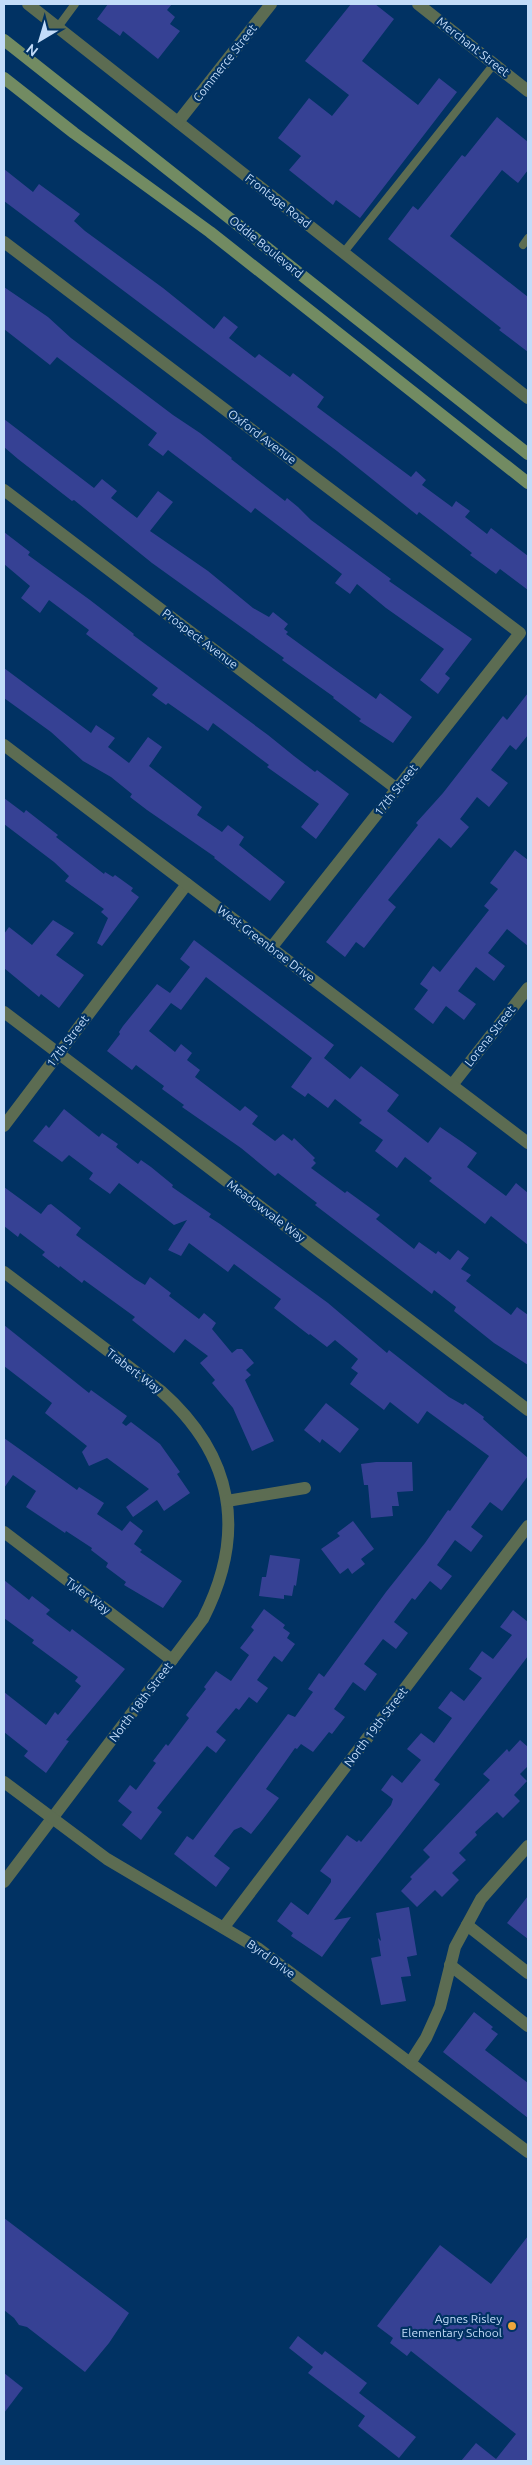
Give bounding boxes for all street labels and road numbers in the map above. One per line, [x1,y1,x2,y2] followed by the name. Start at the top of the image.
[435,14,512,79] street label: Merchant Street
[190,21,259,104] street label: Commerce Street
[243,171,314,230] street label: Frontage Road
[227,213,306,280] street label: Oddie Boulevard
[226,407,299,466] street label: Oxford Avenue
[160,606,241,671] street label: Prospect Avenue
[372,761,420,818] street label: 17th Street
[215,903,317,984] street label: West Greenbrae Drive
[462,1002,518,1069] street label: Lorena Street
[44,1012,91,1069] street label: 17th Street
[225,1177,308,1244] street label: Meadowvale Way
[104,1346,165,1396] street label: Trabert Way
[64,1575,113,1617] street label: Tyler Way
[107,1659,175,1744] street label: North 18th Street
[342,1684,410,1769] street label: North 19th Street
[245,1937,298,1980] street label: Byrd Drive

